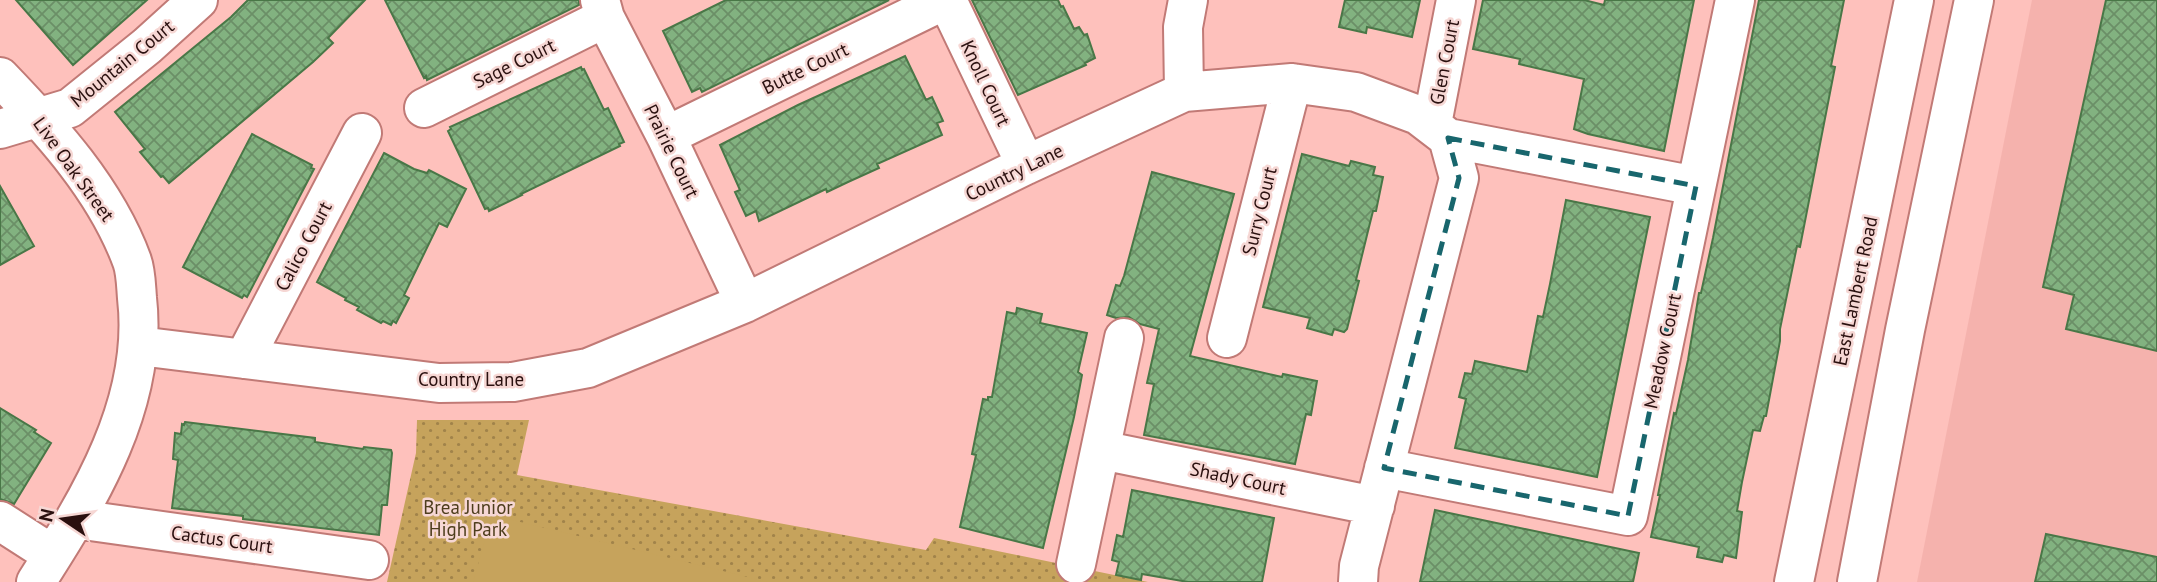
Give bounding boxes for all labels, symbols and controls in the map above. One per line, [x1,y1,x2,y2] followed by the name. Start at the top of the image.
[65,14,179,112] street label: Mountain Court
[1424,17,1464,107] street label: Glen Court
[469,33,560,93] street label: Sage Court
[956,36,1017,130] street label: Knoll Court
[758,37,852,99] street label: Butte Court
[639,100,705,202] street label: Prairie Court
[28,112,120,226] street label: Live Oak Street
[961,138,1067,206] street label: Country Lane
[1236,164,1282,258] street label: Surry Court
[269,197,337,295] street label: Calico Court
[1827,214,1883,368] street label: East Lambert Road
[1638,291,1686,411] street label: Meadow Court
[418,367,524,391] street label: Country Lane
[1188,456,1289,500] street label: Shady Court
[28,484,98,554] north arrow
[423,495,513,541] park label: Brea Junior High Park
[33,506,60,524] text: N
[170,520,275,558] street label: Cactus Court

